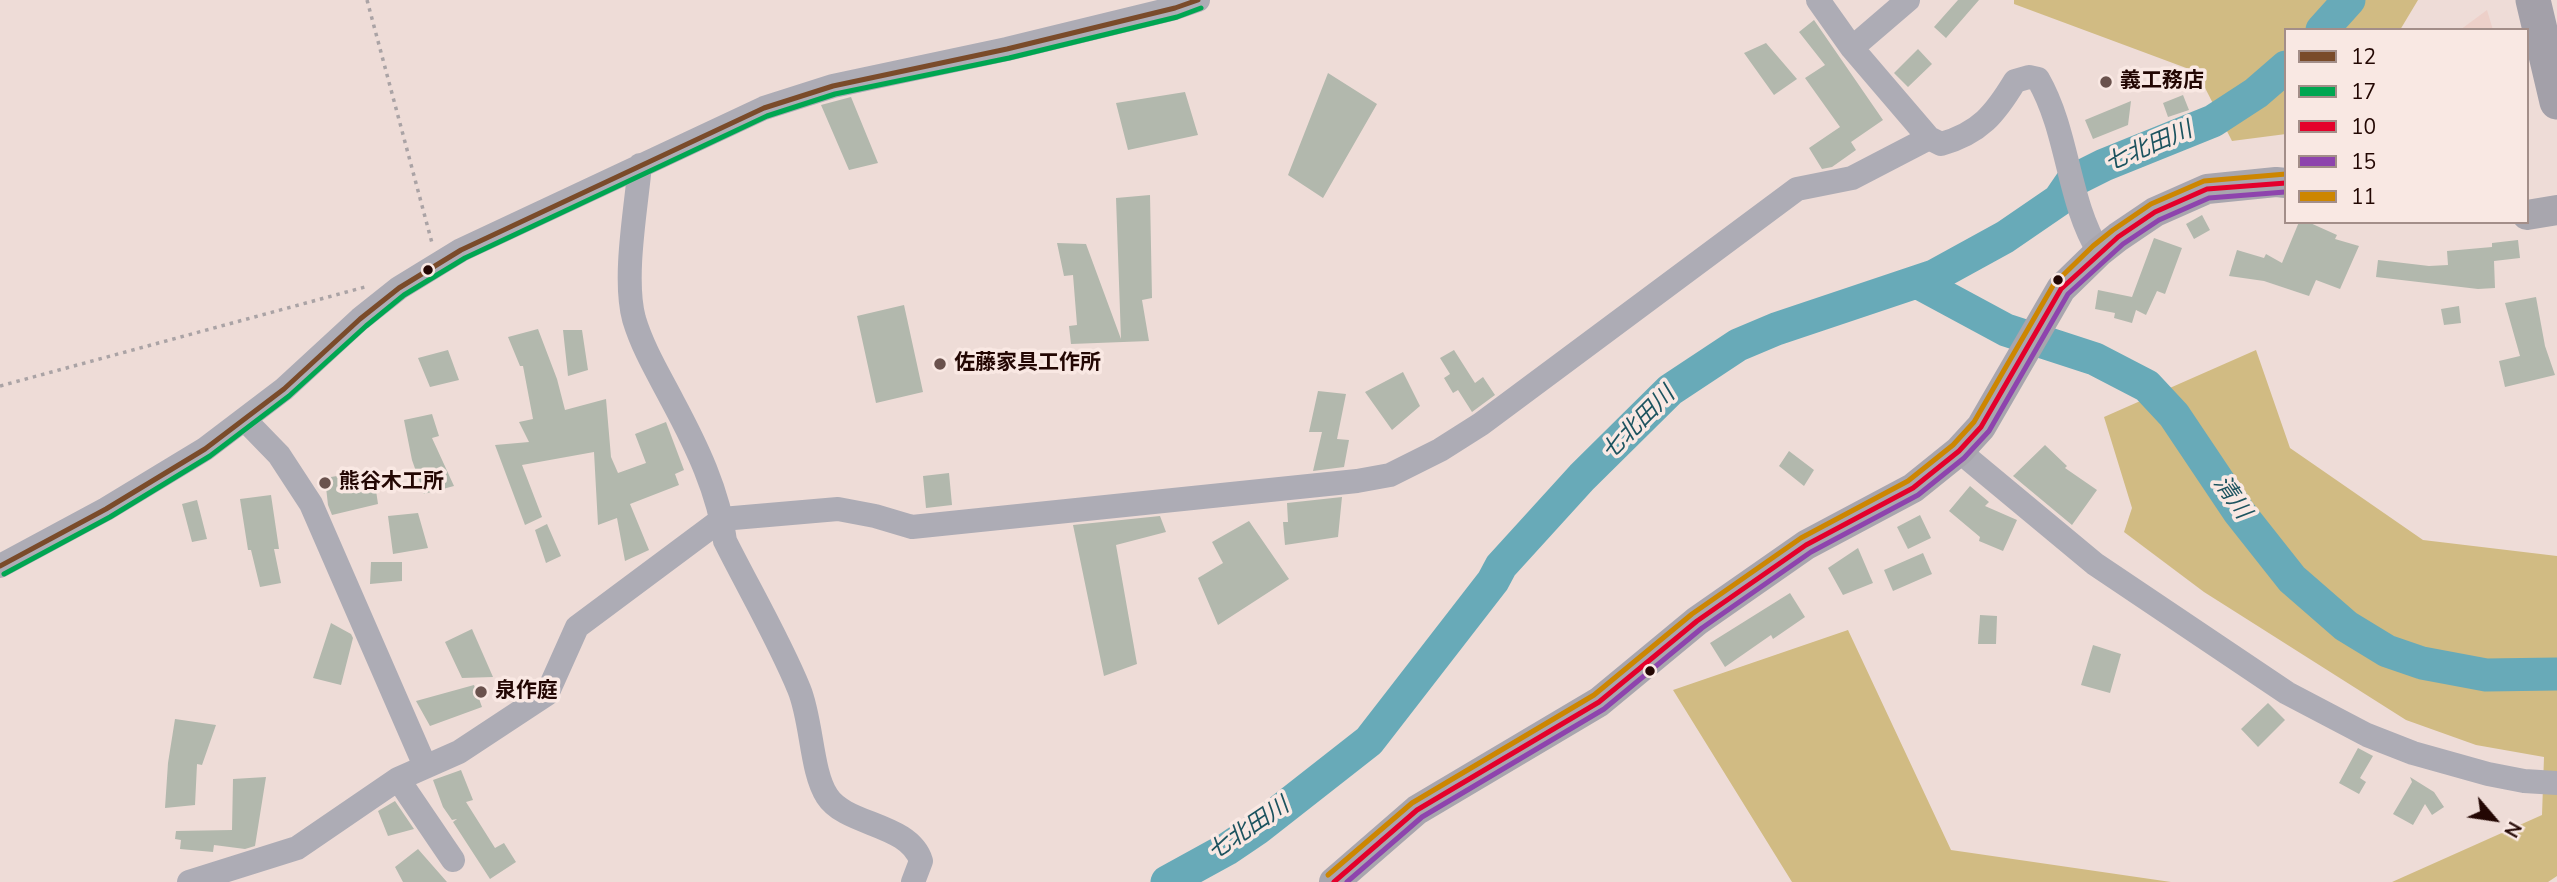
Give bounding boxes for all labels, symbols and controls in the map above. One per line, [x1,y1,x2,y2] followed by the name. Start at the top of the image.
[2284,28,2529,224] legend
[2351,43,2376,71] text: 12
[2120,69,2204,95] place label: 義工務店
[2098,74,2114,90] marker: 義工務店
[2351,78,2376,106] text: 17
[2351,113,2376,141] text: 10
[2101,117,2197,179] water label: 七北田川
[2351,148,2376,176] text: 15
[2351,183,2376,211] text: 11
[421,263,435,277] unlabelled marker
[2051,273,2065,287] unlabelled marker
[954,351,1101,377] place label: 佐藤家具工作所
[932,356,948,372] marker: 佐藤家具工作所
[1597,382,1681,466] water label: 七北田川
[339,470,444,496] place label: 熊谷木工所
[2207,471,2255,525] water label: 清川
[317,475,333,491] marker: 熊谷木工所
[1643,664,1657,678] unlabelled marker
[495,679,558,705] place label: 泉作庭
[473,684,489,700] marker: 泉作庭
[2459,784,2529,854] north arrow
[1203,793,1295,867] water label: 七北田川
[2498,817,2527,842] text: N

